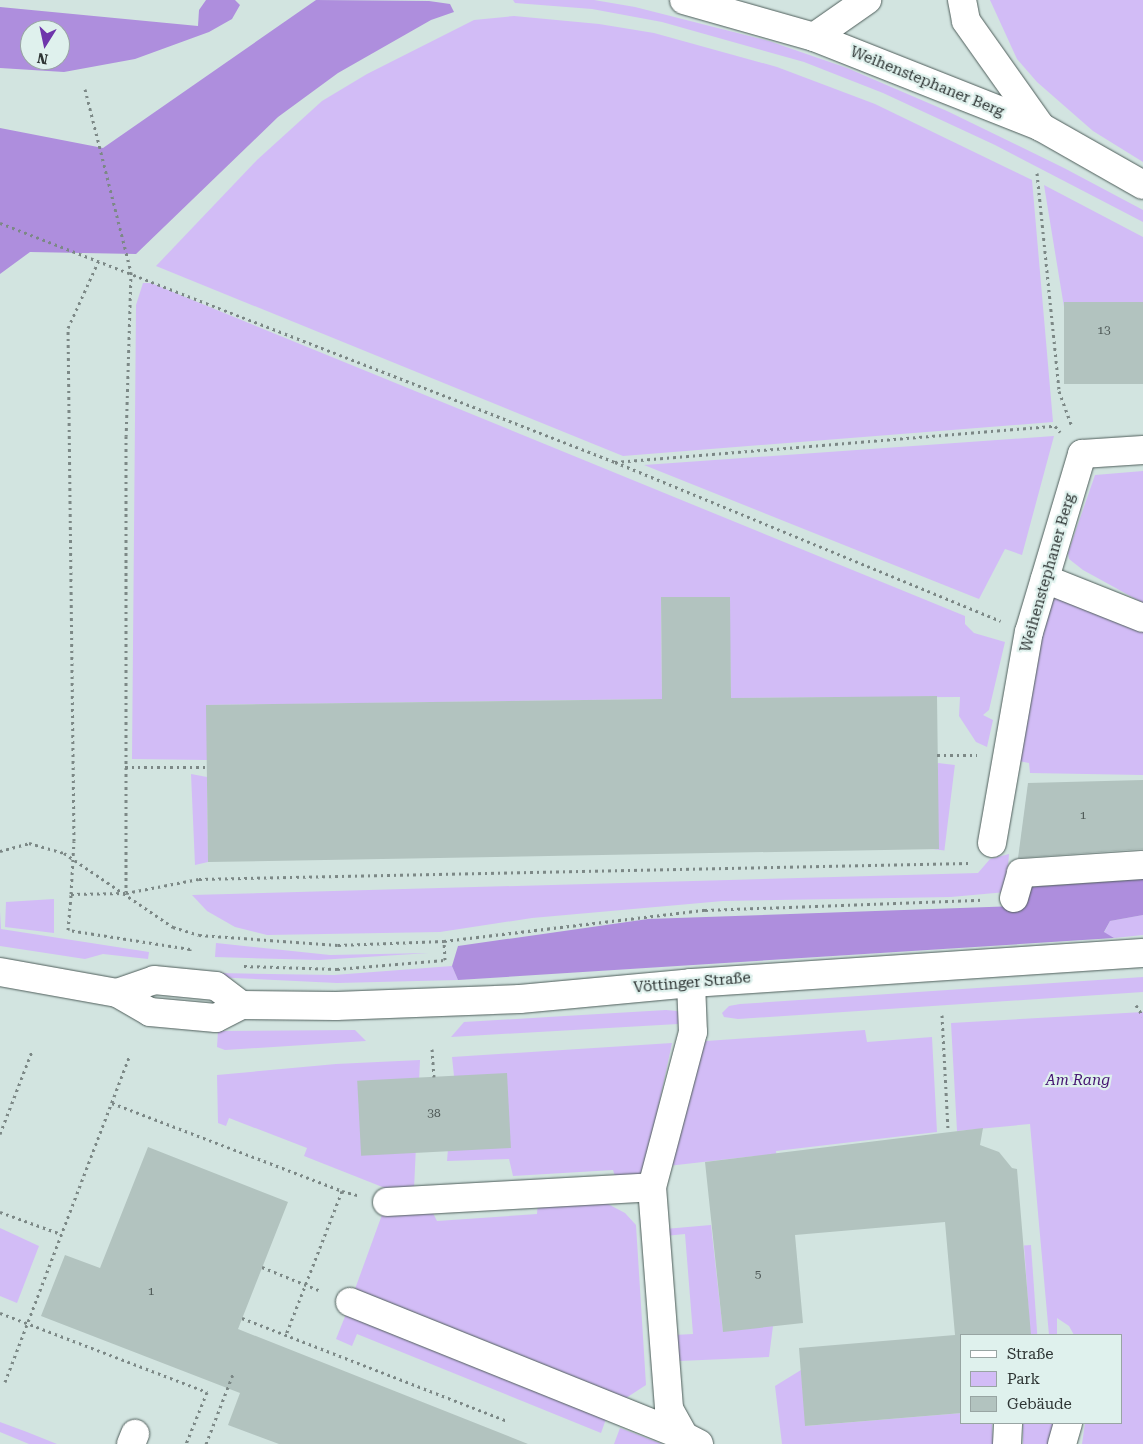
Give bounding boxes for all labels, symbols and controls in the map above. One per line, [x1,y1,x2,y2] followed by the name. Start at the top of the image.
[20,20,70,70] north arrow
[847,43,1007,121] street label: Weihenstephaner Berg
[36,50,49,68] text: N
[1097,324,1111,338] house number: 13
[1017,492,1079,654] street label: Weihenstephaner Berg
[1080,809,1086,823] house number: 1
[633,969,751,997] street label: Vöttinger Straße
[1046,1072,1110,1090] park label: Am Rang
[427,1107,441,1121] house number: 38
[755,1268,761,1282] house number: 5
[148,1285,154,1299] house number: 1
[960,1334,1123,1424] legend
[1007,1345,1054,1363] text: Straße
[1007,1370,1040,1388] text: Park
[1007,1395,1072,1413] text: Gebäude

